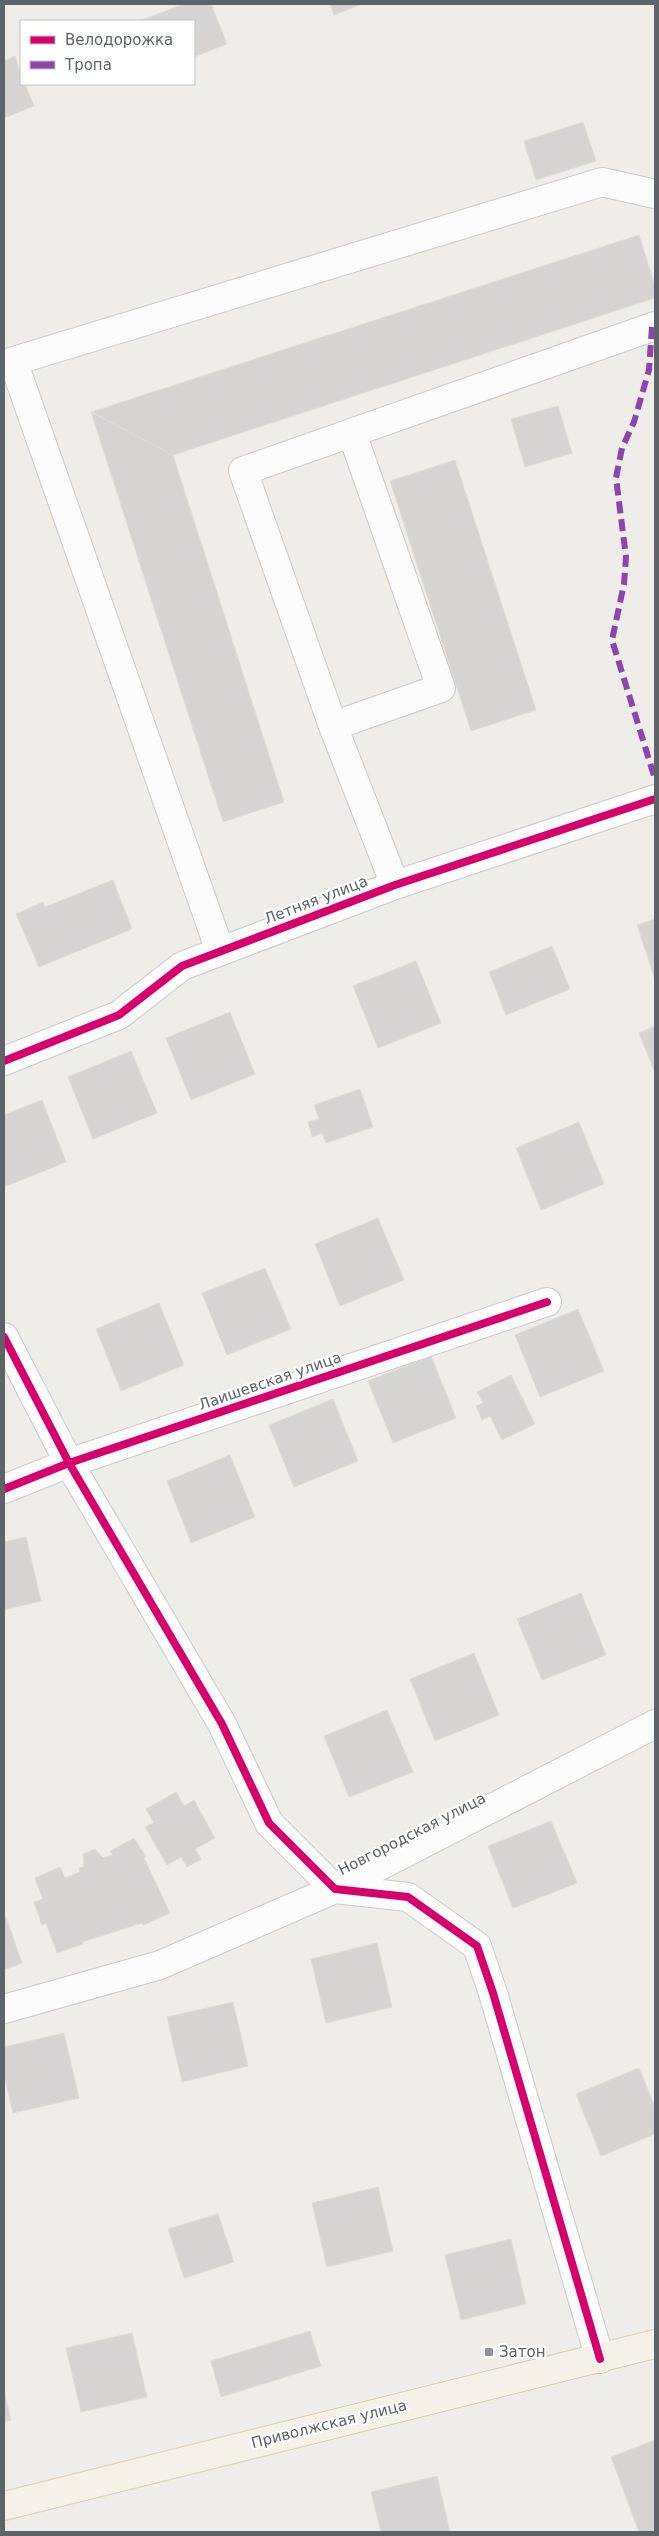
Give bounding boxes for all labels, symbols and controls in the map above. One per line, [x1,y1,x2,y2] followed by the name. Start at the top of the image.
[20,20,195,85] legend
[65,31,173,49] text: Велодорожка
[64,56,112,74] text: Тропа
[262,872,370,928] street label: Летняя улица
[196,1348,344,1414] street label: Лаишевская улица
[335,1789,489,1879] street label: Новгородская улица
[499,2343,546,2361] place label: Затон
[483,2346,495,2358] marker: Затон
[249,2396,409,2452] street label: Приволжская улица

